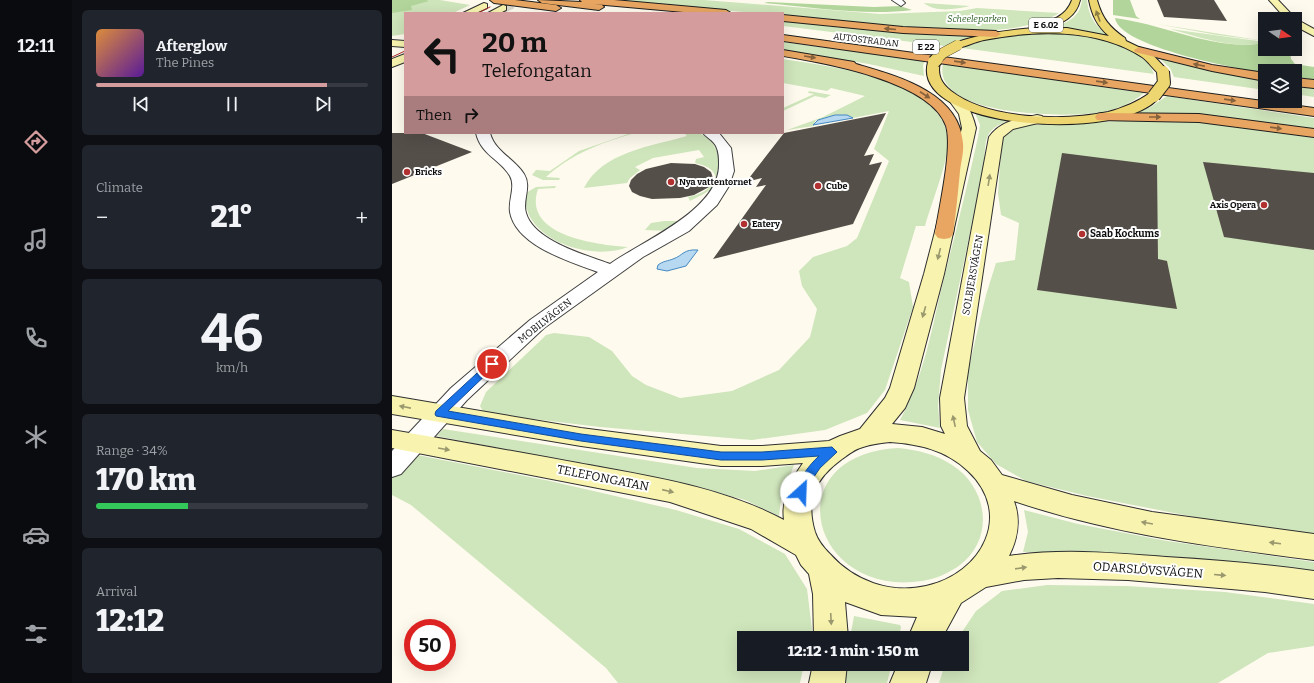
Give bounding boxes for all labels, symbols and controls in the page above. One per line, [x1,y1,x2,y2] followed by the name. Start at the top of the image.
[1094,10,1100,22] one-way arrow
[1258,12,1302,56] north arrow
[1258,12,1302,108] map controls
[947,14,1007,24] park label: Scheeleparken
[1029,18,1063,32] road number: E 6.02
[884,25,896,32] one-way arrow
[482,26,547,59] text: 20 m
[416,28,468,80] icon: left
[833,31,899,49] street label: AUTOSTRADAN
[17,35,55,57] text: 12:11
[156,37,227,55] text: Afterglow
[913,40,939,54] road number: E 22
[804,54,816,60] one-way arrow
[156,55,214,70] text: The Pines
[954,59,966,65] one-way arrow
[482,60,592,82] text: Telefongatan
[1193,62,1205,68] one-way arrow
[1258,64,1302,108] button: layers
[1096,79,1108,85] one-way arrow
[920,91,930,99] one-way arrow
[130,93,152,115] icon: previous
[221,93,243,115] icon: pause
[312,93,334,115] icon: next
[1224,97,1236,103] one-way arrow
[460,104,482,126] icon: right
[416,106,452,124] text: Then
[1149,114,1162,120] one-way arrow
[1270,125,1282,131] one-way arrow
[22,128,50,156] icon: directions
[402,167,412,177] marker: Bricks
[415,167,442,177] place label: Bricks
[986,174,992,186] one-way arrow
[666,177,676,187] marker: Nya vattentornet
[679,177,752,187] place label: Nya vattentornet
[96,180,143,195] text: Climate
[813,181,823,191] marker: Cube
[826,181,847,191] place label: Cube
[211,199,253,235] text: 21°
[1210,200,1256,210] place label: Axis Opera
[1259,200,1269,210] marker: Axis Opera
[96,204,108,231] text: −
[355,204,368,231] text: +
[739,219,749,229] marker: Eatery
[752,219,781,229] place label: Eatery
[22,226,50,254] icon: music
[1090,228,1159,240] place label: Saab Kockums
[1077,229,1087,239] marker: Saab Kockums
[959,234,986,316] street label: SOLBJERSVÄGEN
[936,248,942,260] one-way arrow
[515,295,574,346] street label: MOBILVÄGEN
[201,302,263,365] text: 46
[920,306,926,318] one-way arrow
[22,324,50,352] icon: phone
[475,347,509,381] pin
[481,353,503,375] icon: arrive
[216,360,248,375] text: km/h
[399,404,411,410] one-way arrow
[951,415,957,428] one-way arrow
[22,423,50,451] icon: climate
[96,443,168,458] text: Range · 34%
[438,446,450,452] one-way arrow
[96,462,196,498] text: 170 km
[556,462,651,494] street label: TELEFONGATAN
[780,471,822,513] position arrow
[662,488,674,494] one-way arrow
[1141,520,1153,526] one-way arrow
[22,521,50,549] icon: car
[1269,539,1281,546] one-way arrow
[1092,558,1204,581] street label: ODARSLÖVSVÄGEN
[1015,565,1027,571] one-way arrow
[1214,571,1226,578] one-way arrow
[96,584,137,599] text: Arrival
[96,603,164,639] text: 12:12
[827,613,834,625] one-way arrow
[404,619,456,671] speed limit sign: 50
[22,620,50,648] icon: filters
[787,642,919,660] text: 12:12 · 1 min · 150 m

